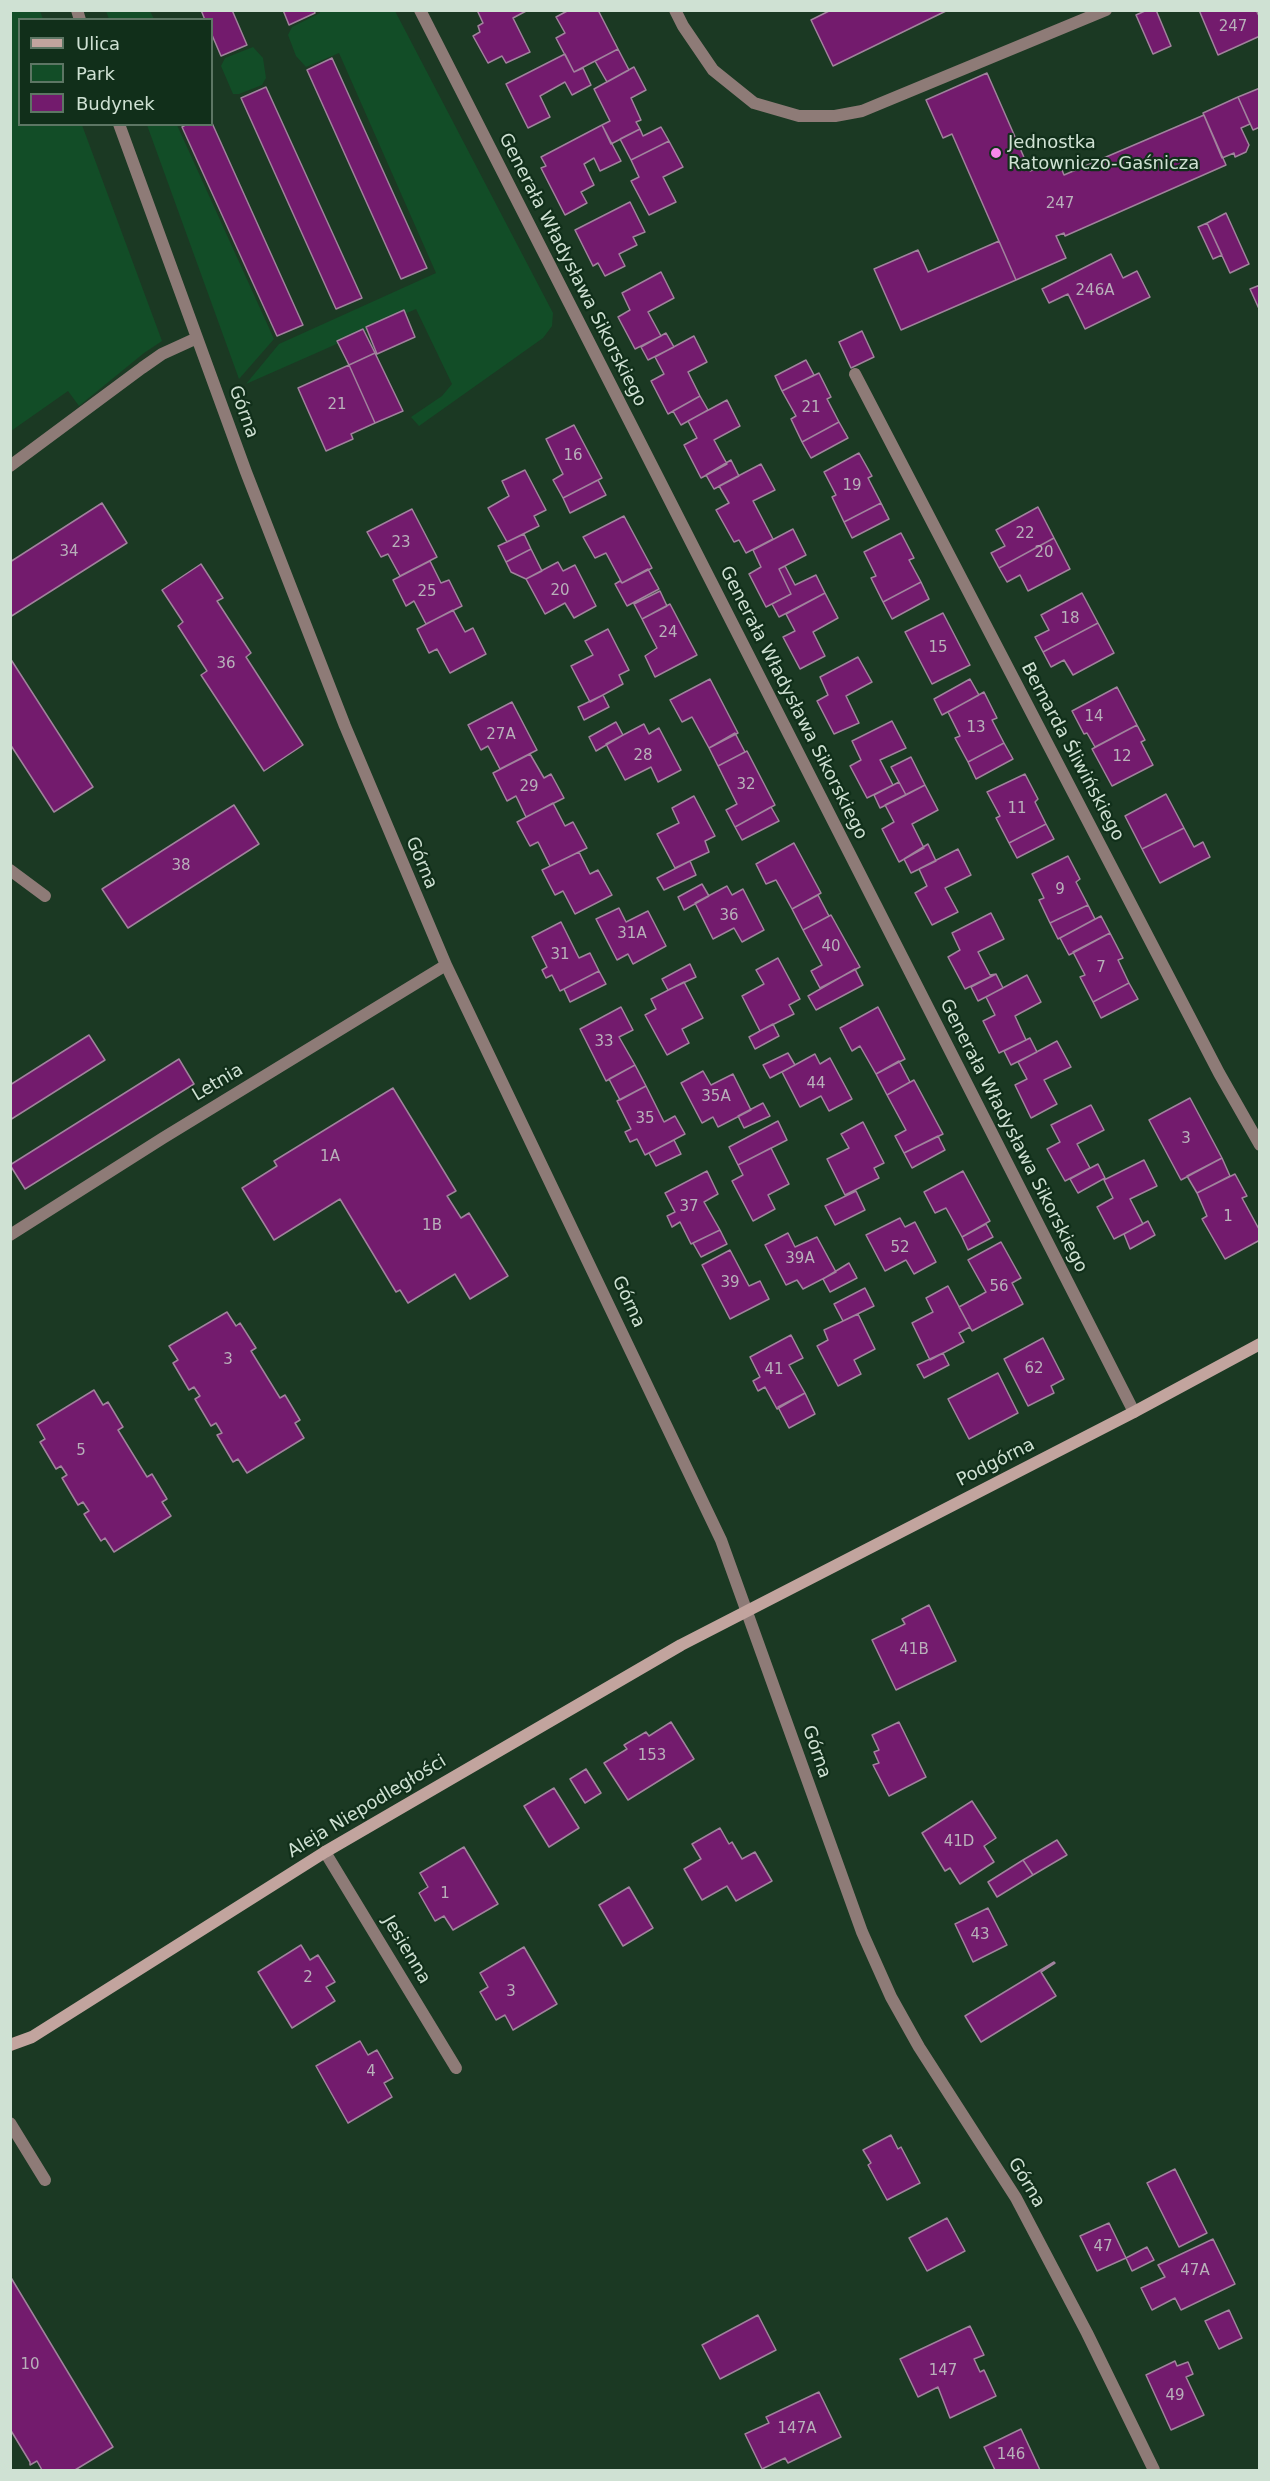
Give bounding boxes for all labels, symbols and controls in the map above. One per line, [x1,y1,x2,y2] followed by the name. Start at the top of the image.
[18,18,213,126] legend
[1219,18,1247,36] house number: 247
[76,33,120,54] text: Ulica
[76,63,115,84] text: Park
[76,93,155,114] text: Budynek
[493,130,651,410] street label: Generała Władysława Sikorskiego
[1008,132,1199,174] place label: Jednostka Ratowniczo-Gaśnicza
[989,146,1003,160] marker: Jednostka Ratowniczo-Gaśnicza
[1046,195,1074,213] house number: 247
[1076,282,1114,300] house number: 246A
[224,383,262,441] street label: Górna
[327,396,347,414] house number: 21
[801,399,821,417] house number: 21
[563,447,583,465] house number: 16
[842,477,862,495] house number: 19
[1015,525,1035,543] house number: 22
[391,534,411,552] house number: 23
[59,543,79,561] house number: 34
[1034,544,1054,562] house number: 20
[714,563,872,843] street label: Generała Władysława Sikorskiego
[550,582,570,600] house number: 20
[417,583,437,601] house number: 25
[1060,610,1080,628] house number: 18
[658,624,678,642] house number: 24
[928,639,948,657] house number: 15
[216,655,236,673] house number: 36
[1016,659,1128,845] street label: Bernarda Śliwińskiego
[1084,708,1104,726] house number: 14
[966,719,986,737] house number: 13
[486,726,516,744] house number: 27A
[633,747,653,765] house number: 28
[1112,748,1132,766] house number: 12
[736,776,756,794] house number: 32
[519,778,539,796] house number: 29
[1007,800,1027,818] house number: 11
[400,834,442,892] street label: Górna
[171,857,191,875] house number: 38
[1055,881,1065,899] house number: 9
[719,907,739,925] house number: 36
[617,925,647,943] house number: 31A
[821,938,841,956] house number: 40
[550,946,570,964] house number: 31
[1096,959,1106,977] house number: 7
[934,996,1092,1276] street label: Generała Władysława Sikorskiego
[594,1033,614,1051] house number: 33
[189,1060,247,1106] street label: Letnia
[806,1075,826,1093] house number: 44
[701,1088,731,1106] house number: 35A
[635,1110,655,1128] house number: 35
[1181,1130,1191,1148] house number: 3
[320,1148,340,1166] house number: 1A
[679,1198,699,1216] house number: 37
[1223,1208,1233,1226] house number: 1
[422,1217,442,1235] house number: 1B
[890,1239,910,1257] house number: 52
[785,1250,815,1268] house number: 39A
[607,1273,649,1331] street label: Górna
[720,1274,740,1292] house number: 39
[989,1278,1009,1296] house number: 56
[223,1351,233,1369] house number: 3
[1024,1360,1044,1378] house number: 62
[764,1361,784,1379] house number: 41
[953,1434,1039,1492] street label: Podgórna
[76,1442,86,1460] house number: 5
[899,1641,929,1659] house number: 41B
[797,1723,835,1781] street label: Górna
[638,1747,666,1765] house number: 153
[284,1751,450,1863] street label: Aleja Niepodległości
[944,1833,974,1851] house number: 41D
[440,1885,450,1903] house number: 1
[377,1912,435,1988] street label: Jesienna
[970,1926,990,1944] house number: 43
[303,1969,313,1987] house number: 2
[506,1983,516,2001] house number: 3
[366,2063,376,2081] house number: 4
[1003,2154,1049,2212] street label: Górna
[1093,2238,1113,2256] house number: 47
[1180,2262,1210,2280] house number: 47A
[20,2356,40,2374] house number: 10
[929,2362,957,2380] house number: 147
[1165,2387,1185,2405] house number: 49
[778,2420,816,2438] house number: 147A
[997,2446,1025,2464] house number: 146

